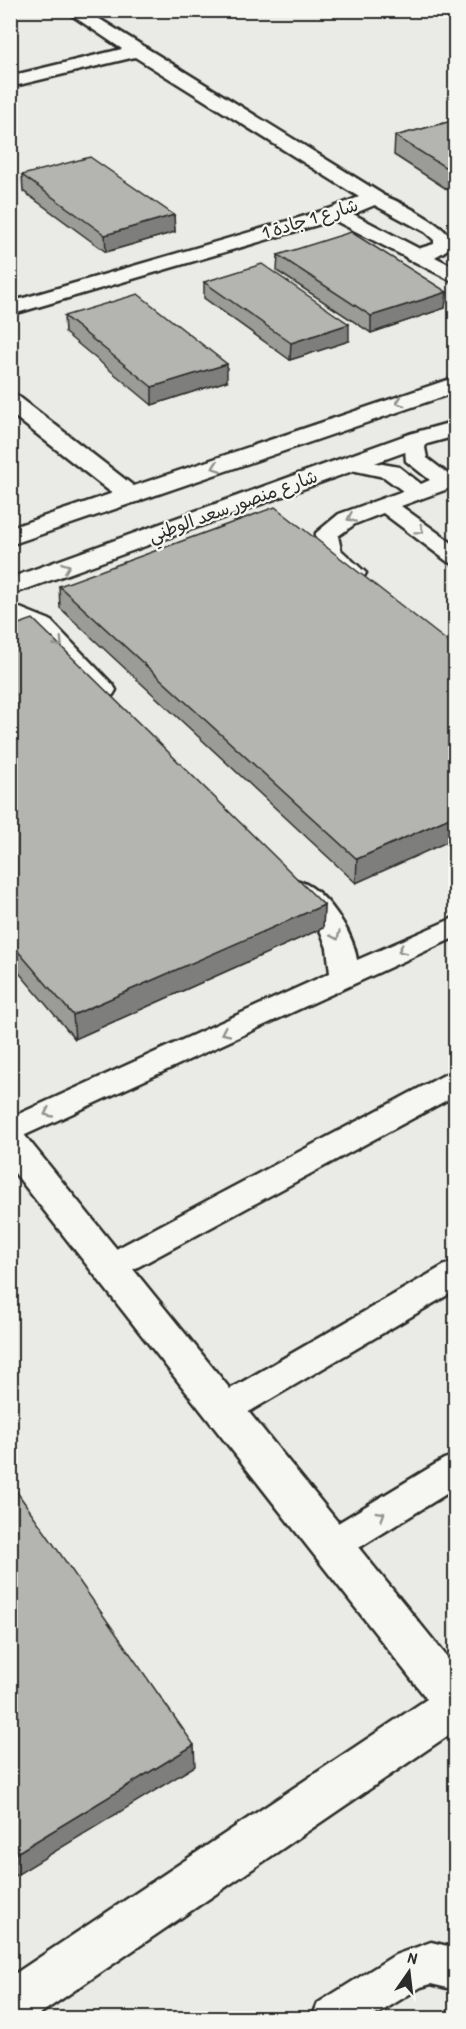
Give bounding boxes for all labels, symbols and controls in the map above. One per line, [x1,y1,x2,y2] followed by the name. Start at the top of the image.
[259,192,361,245] street label: شارع 1 جادة 1
[395,394,406,407] one-way arrow
[211,459,222,472] one-way arrow
[145,463,322,552] street label: شارع منصور سعد الوطني
[347,510,358,522] one-way arrow
[414,523,425,534] one-way arrow
[60,561,70,574] one-way arrow
[51,635,62,646] one-way arrow
[329,930,341,941] one-way arrow
[398,943,409,955] one-way arrow
[221,1024,232,1036] one-way arrow
[44,1106,55,1118] one-way arrow
[375,1511,385,1523] one-way arrow
[379,1942,439,2002] north arrow
[406,1946,420,1969] text: N

